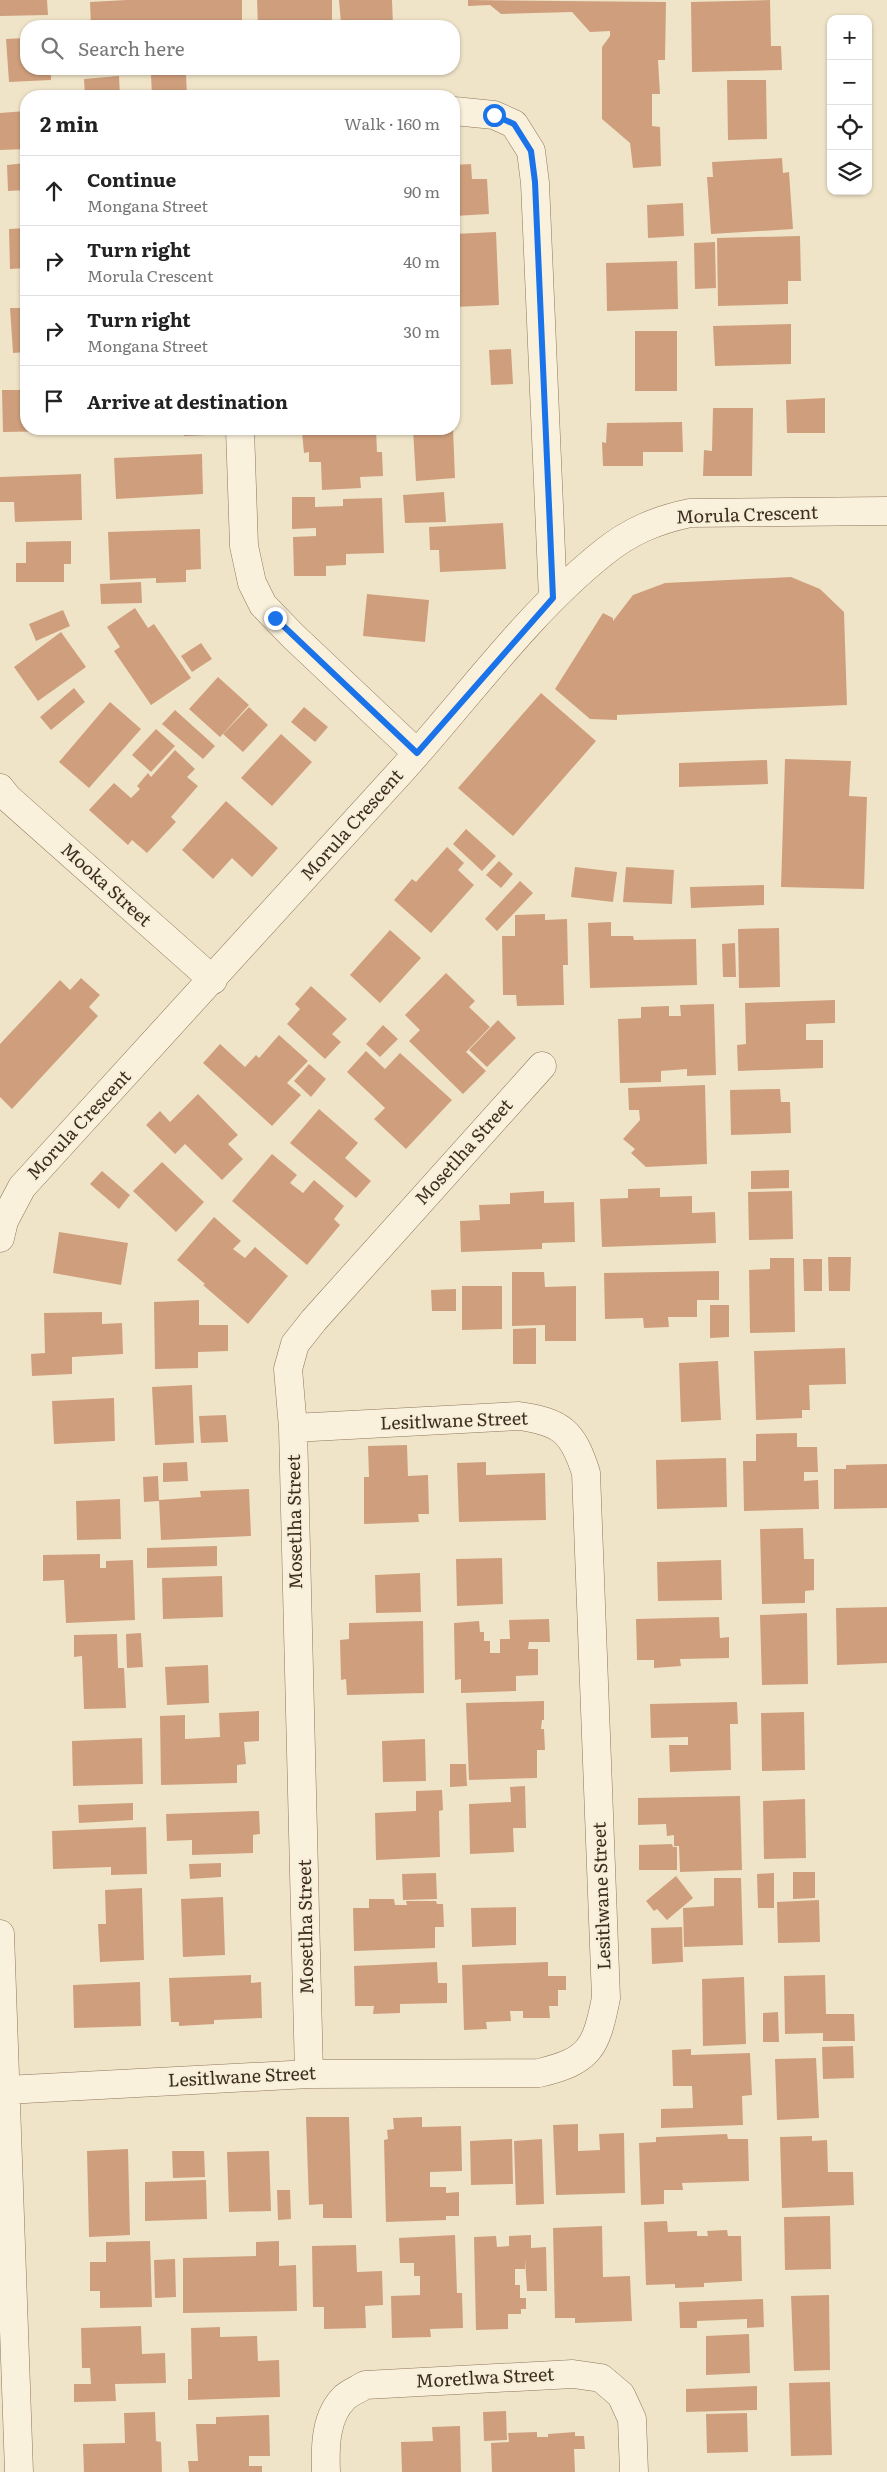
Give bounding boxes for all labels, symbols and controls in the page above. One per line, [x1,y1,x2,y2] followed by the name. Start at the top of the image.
[827,15,872,195] map controls
[827,15,872,60] button: +
[20,20,460,75] search box
[38,34,66,62] icon: search
[78,34,185,62] text: Search here
[827,60,872,105] button: −
[483,104,506,127] route start
[827,105,872,150] button: locate
[40,107,99,138] text: 2 min
[344,111,440,135] text: Walk · 160 m
[827,150,872,195] button: layers
[87,165,176,193] text: Continue
[40,177,68,205] icon: ahead
[404,179,440,203] text: 90 m
[87,193,208,217] text: Mongana Street
[87,235,191,263] text: Turn right
[40,247,68,275] icon: right
[403,249,440,273] text: 40 m
[87,263,213,287] text: Morula Crescent
[87,305,191,333] text: Turn right
[40,317,68,345] icon: right
[403,319,440,343] text: 30 m
[87,333,208,357] text: Mongana Street
[40,387,68,415] icon: arrive
[87,387,288,415] text: Arrive at destination
[675,498,819,529] street label: Morula Crescent
[264,607,287,630] route end
[293,762,409,886] street label: Morula Crescent
[56,836,159,933] street label: Mooka Street
[20,1062,137,1185] street label: Morula Crescent
[408,1091,519,1210] street label: Mosetlha Street
[379,1403,529,1436] street label: Lesitlwane Street
[279,1453,308,1590] street label: Mosetlha Street
[584,1821,617,1971] street label: Lesitlwane Street
[290,1858,319,1995] street label: Mosetlha Street
[167,2058,317,2093] street label: Lesitlwane Street
[415,2359,556,2394] street label: Moretlwa Street

